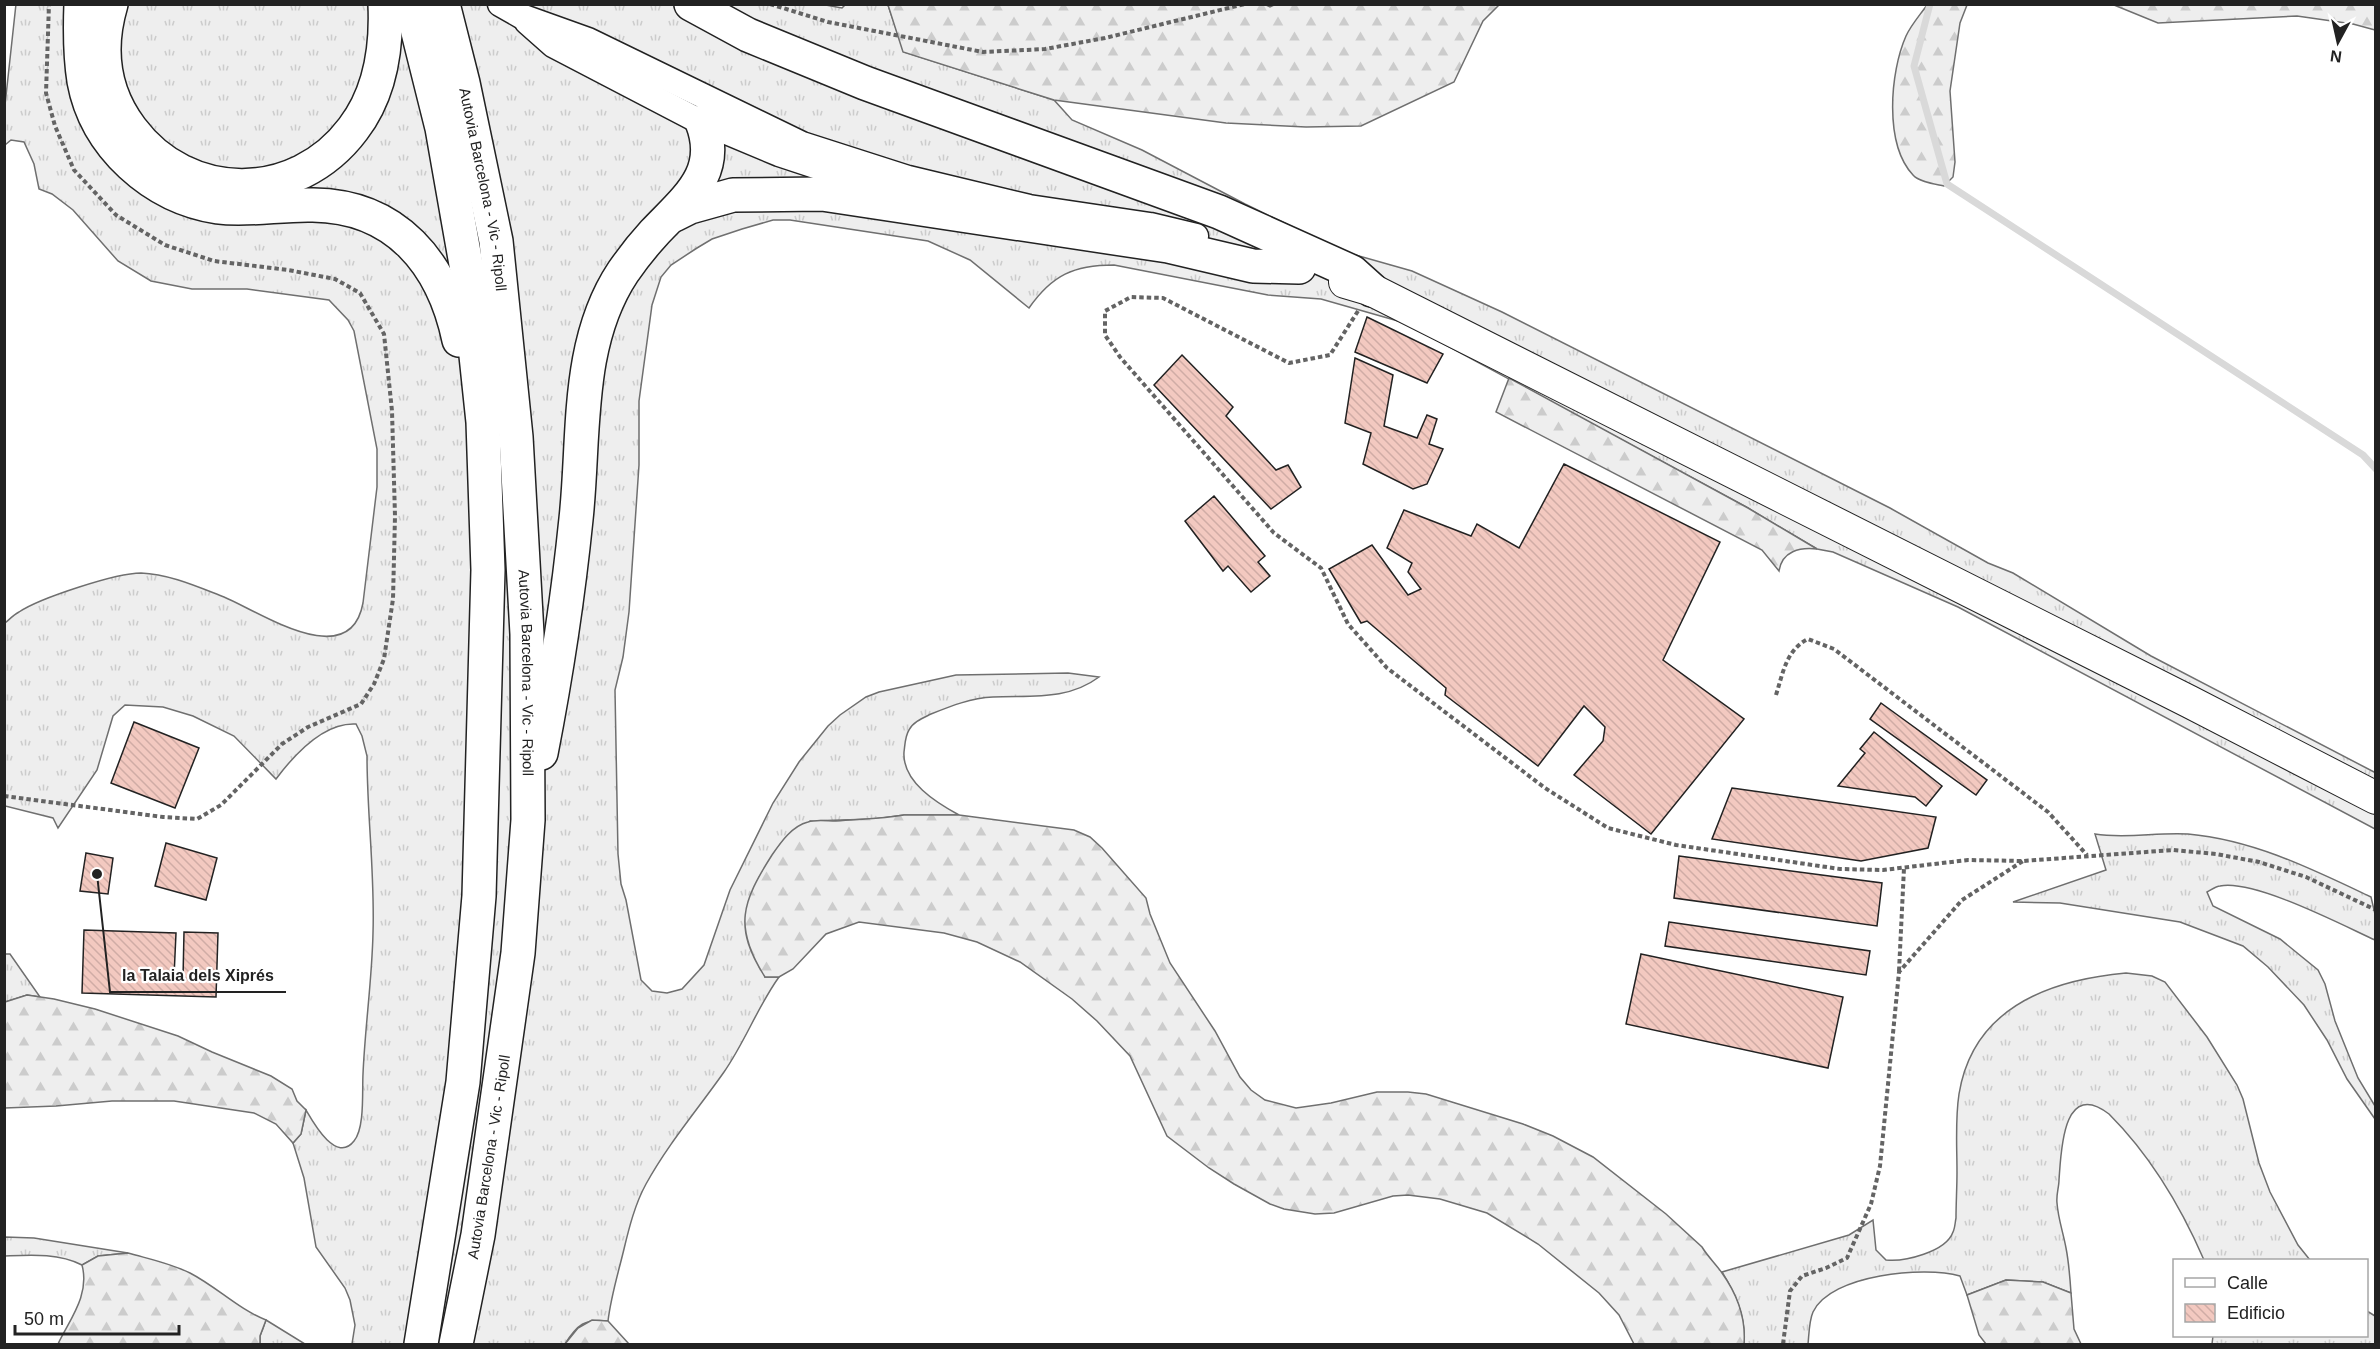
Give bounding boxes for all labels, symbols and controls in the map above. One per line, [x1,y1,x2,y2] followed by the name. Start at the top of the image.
[2308,12,2368,72] north arrow
[2329,47,2343,66] text: N
[456,86,510,292] street label: Autovia Barcelona - Vic - Ripoll
[515,569,537,776] street label: Autovia Barcelona - Vic - Ripoll
[110,958,286,992] callout: la Talaia dels Xiprés
[122,967,274,984] text: la Talaia dels Xiprés
[464,1054,513,1260] street label: Autovia Barcelona - Vic - Ripoll
[2173,1259,2368,1337] legend
[2227,1273,2268,1293] text: Calle
[15,1298,178,1336] scale bar
[2227,1303,2285,1323] text: Edificio
[24,1309,64,1329] text: 50 m

